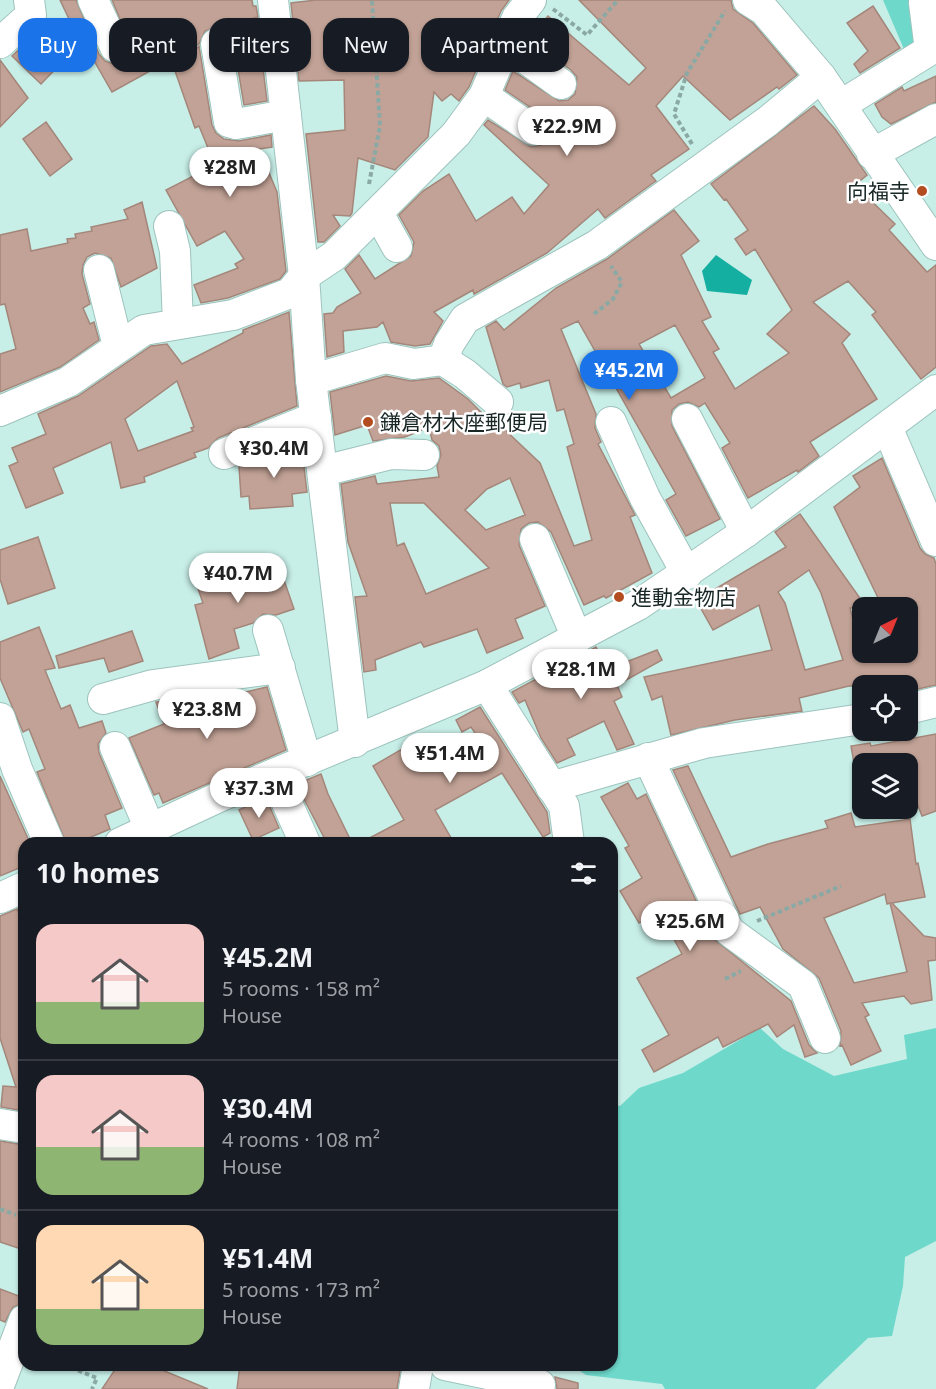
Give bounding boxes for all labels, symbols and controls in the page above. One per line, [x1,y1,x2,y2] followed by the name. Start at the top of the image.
[18,18,97,72] chip: Buy
[109,18,197,72] chip: Rent
[209,18,311,72] chip: Filters
[323,18,409,72] chip: New
[421,18,569,72] chip: Apartment
[518,106,616,157] pin: ¥22.9M
[532,112,602,139] text: ¥22.9M
[194,147,266,198] pin: ¥28M
[203,153,257,180] text: ¥28M
[847,177,910,205] place label: 向福寺
[915,184,929,198] marker: 向福寺
[580,350,678,401] pin: ¥45.2M
[594,356,664,383] text: ¥45.2M
[380,408,548,436] place label: 鎌倉材木座郵便局
[361,415,375,429] marker: 鎌倉材木座郵便局
[225,428,323,479] pin: ¥30.4M
[239,434,309,461] text: ¥30.4M
[189,553,287,604] pin: ¥40.7M
[203,559,273,586] text: ¥40.7M
[631,583,736,611] place label: 進動金物店
[612,590,626,604] marker: 進動金物店
[852,597,918,663] north arrow
[852,597,918,819] map controls
[532,649,630,700] pin: ¥28.1M
[546,655,616,682] text: ¥28.1M
[852,675,918,741] button: locate
[158,689,256,740] pin: ¥23.8M
[172,695,242,722] text: ¥23.8M
[401,733,499,784] pin: ¥51.4M
[415,739,485,766] text: ¥51.4M
[852,753,918,819] button: layers
[210,768,308,819] pin: ¥37.3M
[224,774,294,801] text: ¥37.3M
[36,855,160,891] text: 10 homes
[567,857,600,890] icon: filters
[641,901,739,952] pin: ¥25.6M
[655,907,725,934] text: ¥25.6M
[222,939,313,975] text: ¥45.2M
[84,948,156,1020] icon: home
[222,975,380,1002] text: 5 rooms · 158 m²
[222,1002,282,1029] text: House
[222,1090,313,1126] text: ¥30.4M
[84,1099,156,1171] icon: home
[222,1126,380,1153] text: 4 rooms · 108 m²
[222,1153,282,1180] text: House
[222,1240,313,1276] text: ¥51.4M
[84,1249,156,1321] icon: home
[222,1276,380,1303] text: 5 rooms · 173 m²
[222,1303,282,1330] text: House

